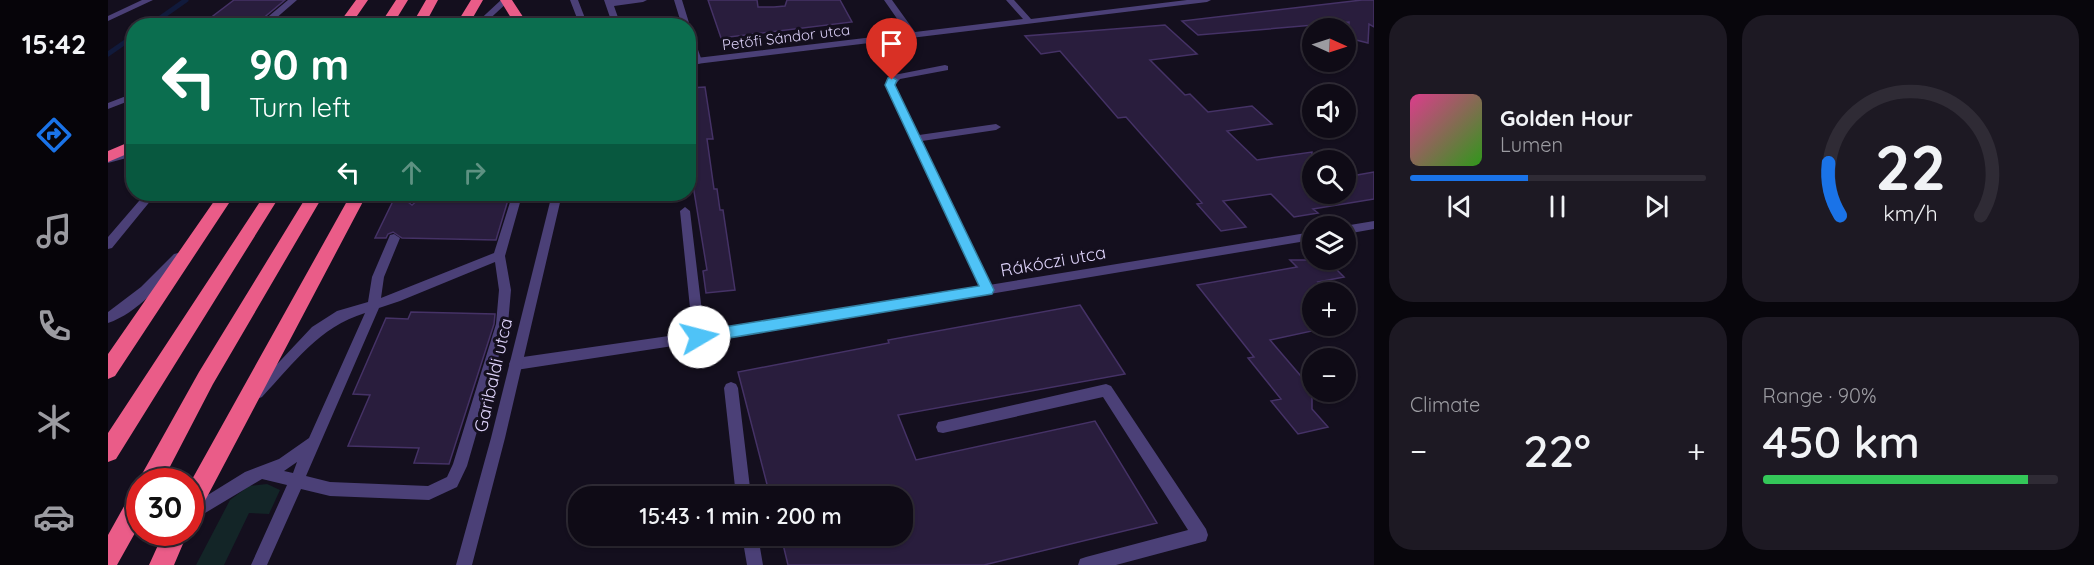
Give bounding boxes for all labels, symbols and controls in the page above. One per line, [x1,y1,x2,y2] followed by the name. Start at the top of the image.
[866,18,917,80] pin
[1302,18,1356,72] north arrow
[1302,18,1356,402] map controls
[721,20,851,54] street label: Petőfi Sándor utca
[22,27,86,61] text: 15:42
[875,27,908,60] icon: arrive
[249,38,349,91] text: 90 m
[150,42,228,120] icon: left
[1302,84,1356,138] button: sound
[249,90,351,124] text: Turn left
[1500,104,1633,132] text: Golden Hour
[33,114,75,156] icon: directions
[1875,128,1946,206] text: 22
[1500,132,1563,157] text: Lumen
[1302,150,1356,204] button: search
[332,156,365,189] icon: left
[395,156,428,189] icon: ahead
[458,156,491,189] icon: right
[1443,190,1476,223] icon: previous
[1541,190,1574,223] icon: pause
[1640,190,1673,223] icon: next
[1883,200,1937,226] text: km/h
[33,210,75,252] icon: music
[1302,216,1356,270] button: layers
[998,240,1108,282] street label: Rákóczi utca
[1302,282,1356,336] button: +
[33,305,75,347] icon: phone
[667,305,731,369] position arrow
[469,316,517,434] street label: Garibaldi utca
[1302,348,1356,402] button: −
[1763,383,1876,408] text: Range · 90%
[1410,392,1480,417] text: Climate
[33,401,75,443] icon: climate
[1763,413,1920,469] text: 450 km
[1523,422,1591,478] text: 22°
[1410,430,1427,471] text: −
[1687,430,1705,471] text: +
[126,468,204,546] speed limit sign: 30
[33,496,75,538] icon: car
[639,502,842,530] text: 15:43 · 1 min · 200 m

